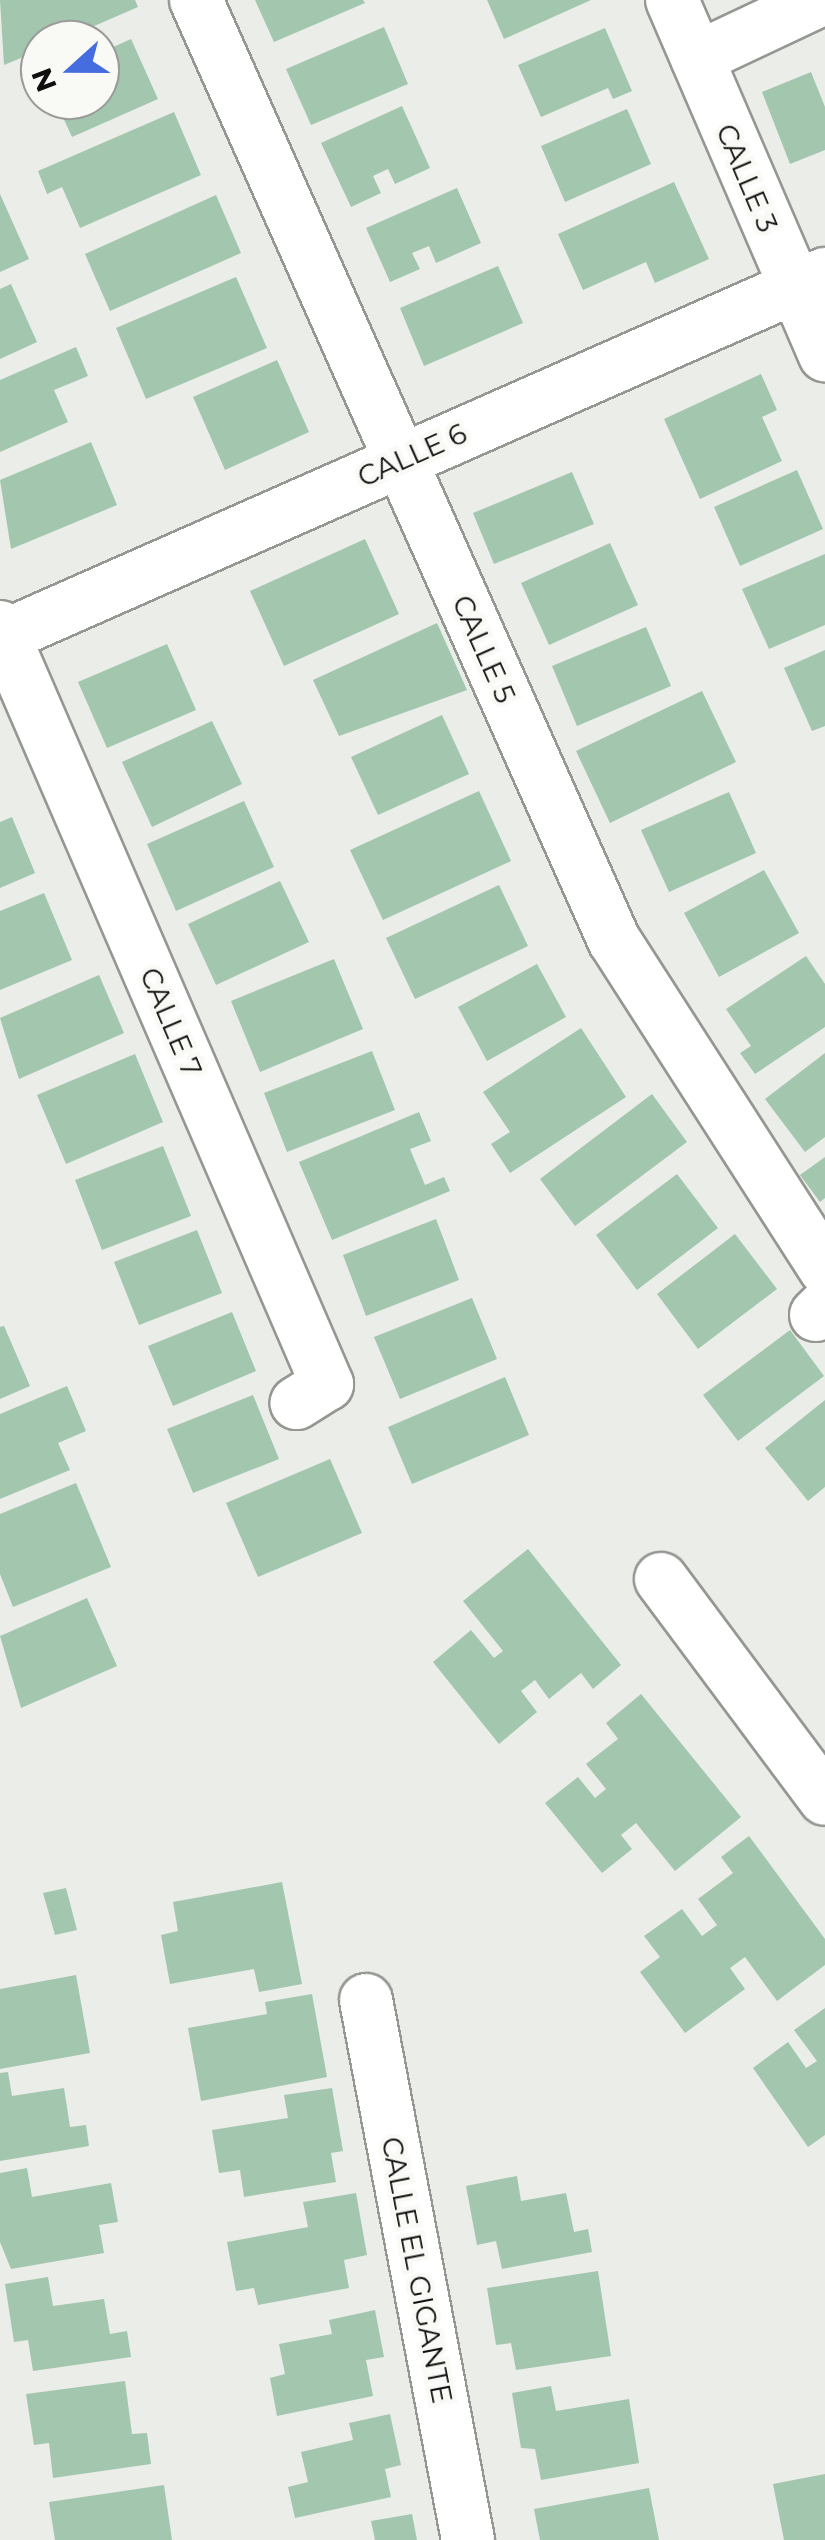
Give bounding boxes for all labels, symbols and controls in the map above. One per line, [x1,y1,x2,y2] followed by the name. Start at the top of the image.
[20,20,120,120] north arrow
[24,63,64,97] text: N
[709,119,785,237] street label: CALLE 3
[352,416,472,494] street label: CALLE 6
[445,590,523,708] street label: CALLE 5
[133,963,209,1081] street label: CALLE 7
[375,2134,459,2406] street label: CALLE EL GIGANTE

